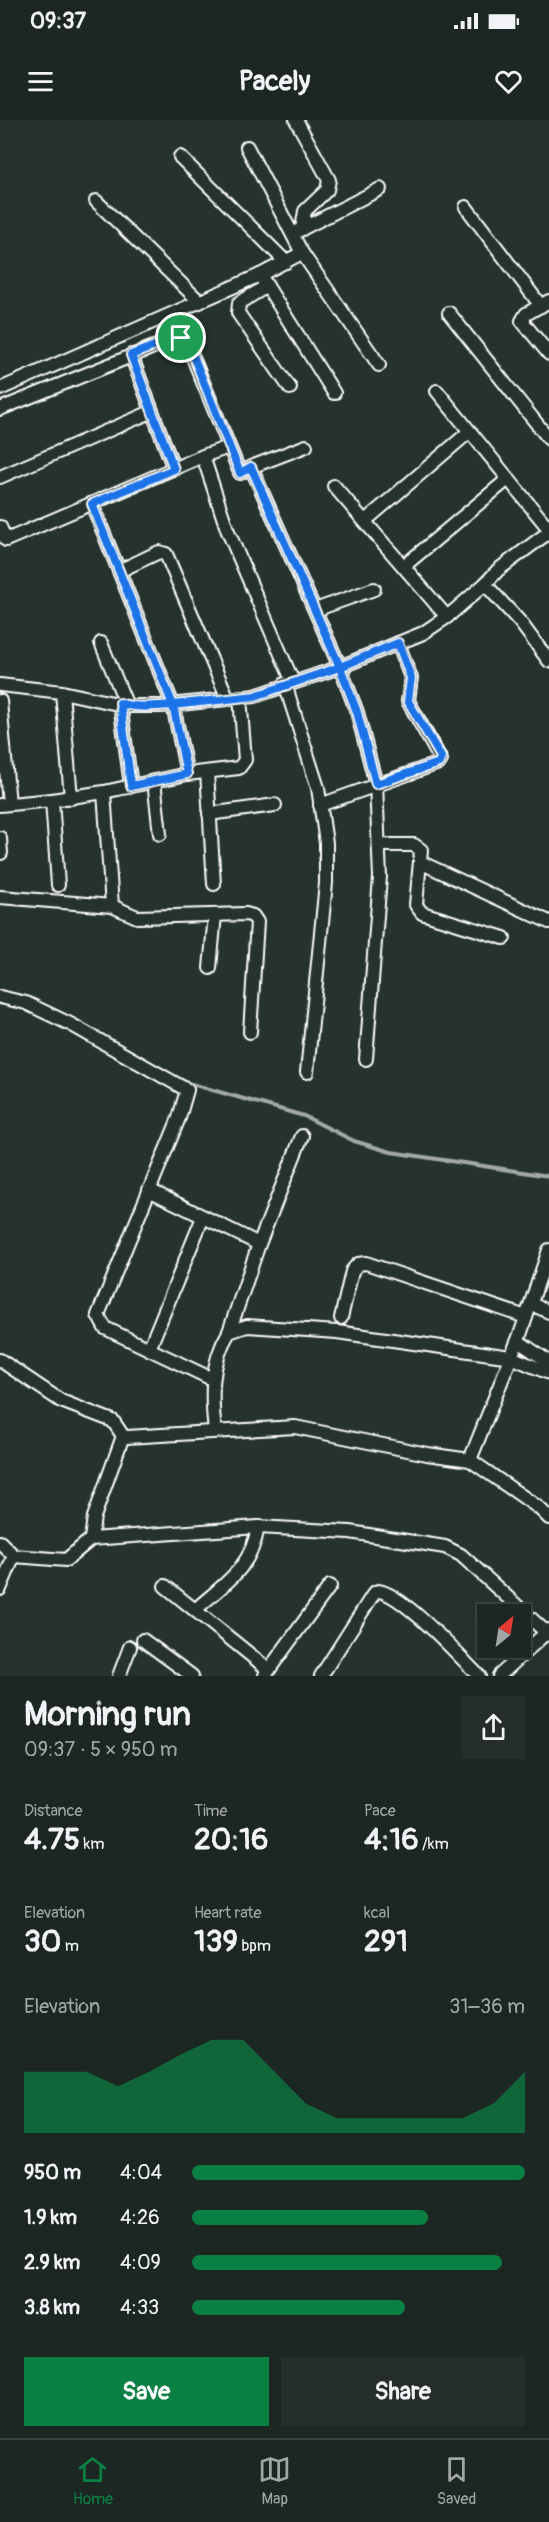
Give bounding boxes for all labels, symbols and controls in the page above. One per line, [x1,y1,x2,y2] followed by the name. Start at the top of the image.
[30,7,86,35] text: 09:37
[24,65,57,98] icon: menu
[239,65,310,98] text: Pacely
[492,65,525,98] icon: heart
[155,312,206,363] pin
[164,321,197,354] icon: arrive
[477,1604,531,1658] north arrow
[477,1604,531,1658] map controls
[24,1694,191,1735] text: Morning run
[462,1696,525,1759] button: share
[24,1737,178,1762] text: 09:37 · 5 × 950 m
[24,1801,83,1821] text: Distance
[194,1801,227,1821] text: Time
[364,1801,396,1821] text: Pace
[24,1821,80,1858] text: 4.75
[194,1821,268,1858] text: 20:16
[364,1821,419,1858] text: 4:16
[80,1834,104,1854] text: km
[419,1834,449,1854] text: /km
[24,1903,85,1923] text: Elevation
[194,1903,261,1923] text: Heart rate
[364,1903,390,1923] text: kcal
[24,1923,61,1960] text: 30
[194,1923,238,1960] text: 139
[364,1923,408,1960] text: 291
[61,1936,79,1956] text: m
[238,1936,271,1956] text: bpm
[24,1994,100,2019] text: Elevation
[449,1994,525,2019] text: 31–36 m
[24,2160,81,2185] text: 950 m
[120,2160,162,2185] text: 4:04
[24,2205,77,2230] text: 1.9 km
[120,2205,160,2230] text: 4:26
[24,2250,80,2275] text: 2.9 km
[120,2250,161,2275] text: 4:09
[24,2295,80,2320] text: 3.8 km
[120,2295,159,2320] text: 4:33
[24,2357,269,2426] button: Save
[281,2357,525,2426] button: Share
[73,2453,113,2509] tab: Home
[258,2453,291,2509] tab: Map
[437,2453,476,2509] tab: Saved

